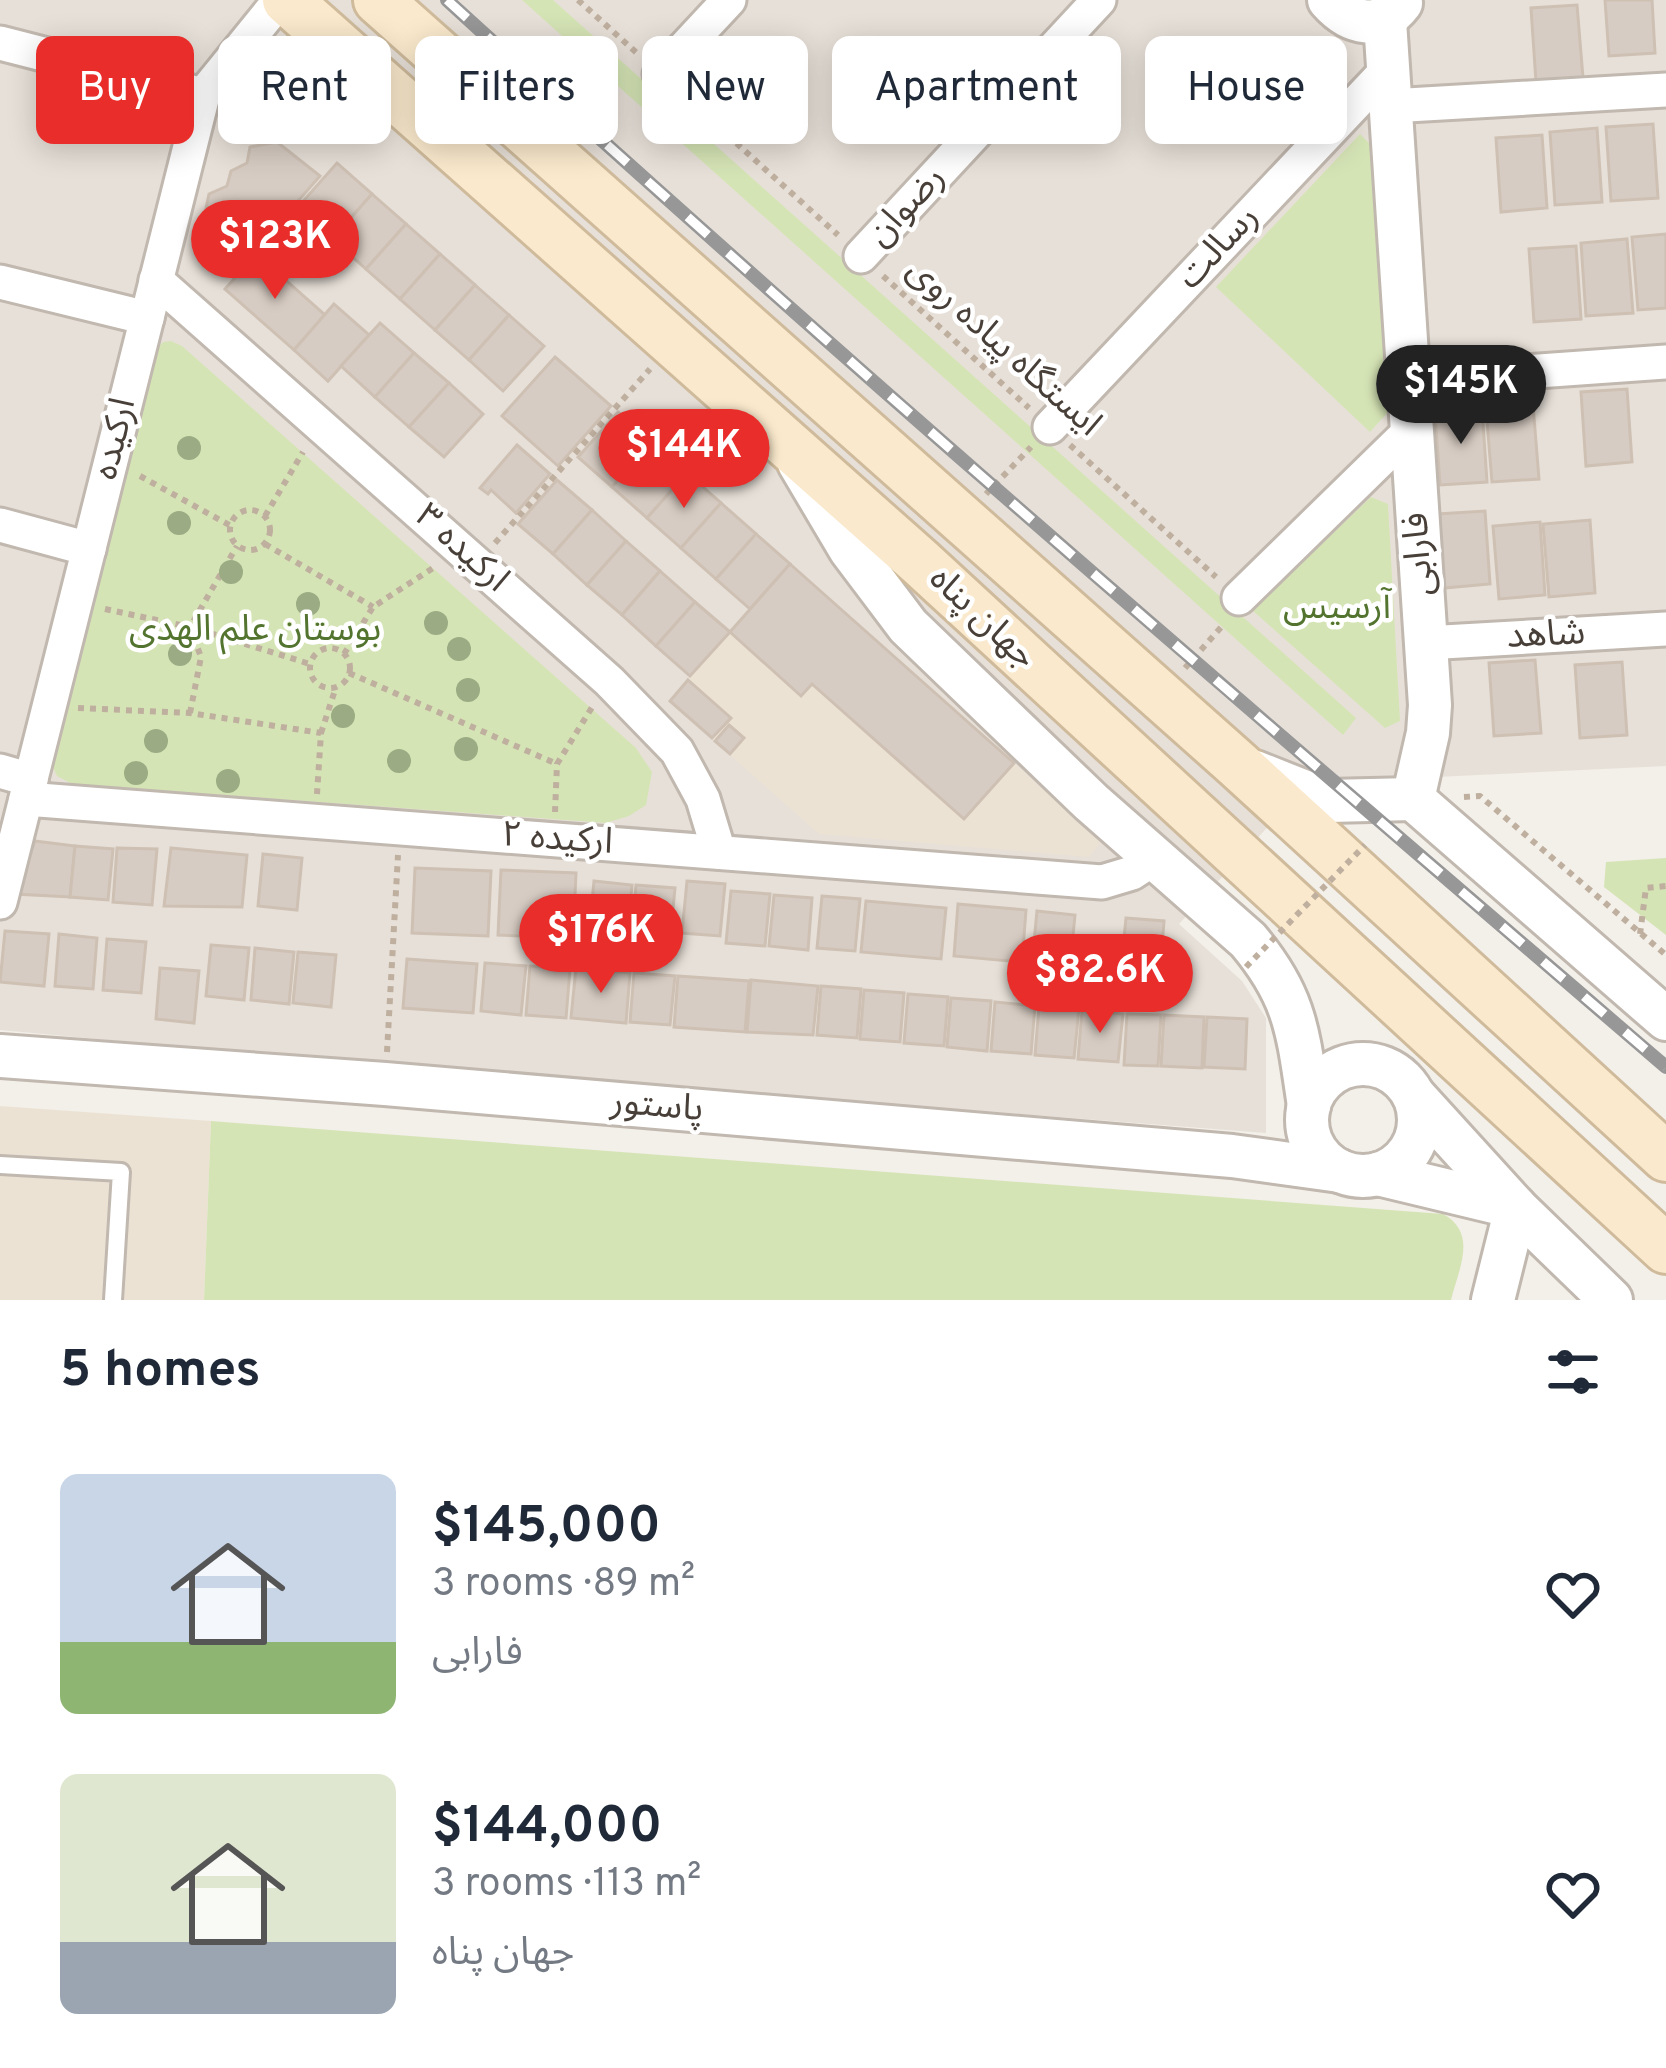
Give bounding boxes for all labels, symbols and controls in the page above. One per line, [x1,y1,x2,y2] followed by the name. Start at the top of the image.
[36,36,194,144] chip: Buy
[218,36,391,144] chip: Rent
[415,36,618,144] chip: Filters
[642,36,808,144] chip: New
[832,36,1121,144] chip: Apartment
[1145,36,1347,144] chip: House
[858,157,956,257] street label: رضوان
[1168,196,1270,300] street label: رسالت
[191,200,359,302] pin: $123K
[218,214,332,263] text: $123K
[896,248,1110,448] street label: ایستگاه پیاده روی
[1377,345,1545,447] pin: $145K
[1403,359,1519,408] text: $145K
[84,393,148,485] street label: ارکیده
[600,409,768,511] pin: $144K
[626,423,742,472] text: $144K
[404,495,518,603] street label: ارکیده ۳
[1394,511,1446,597] street label: فارابی
[918,557,1046,681] street label: جهان پناه
[1283,586,1392,632] park label: آرسیس
[129,608,381,655] park label: بوستان علم الهدی
[1506,611,1586,661] street label: شاهد
[500,813,614,867] street label: ارکیده ۲
[517,894,685,996] pin: $176K
[546,908,656,957] text: $176K
[1002,934,1198,1036] pin: $82.6K
[1034,948,1166,997] text: $82.6K
[608,1080,705,1134] street label: پاستور
[1540,1339,1606,1405] icon: filters
[60,1340,261,1405] text: 5 homes
[432,1496,661,1561] text: $145,000
[156,1522,300,1666] icon: home
[432,1561,695,1610] text: 3 rooms · 89 m²
[1540,1561,1606,1627] icon: heart
[432,1630,523,1679] text: فارابی
[432,1796,662,1861] text: $144,000
[156,1822,300,1966] icon: home
[432,1861,701,1910] text: 3 rooms · 113 m²
[1540,1861,1606,1927] icon: heart
[432,1930,574,1979] text: جهان پناه

